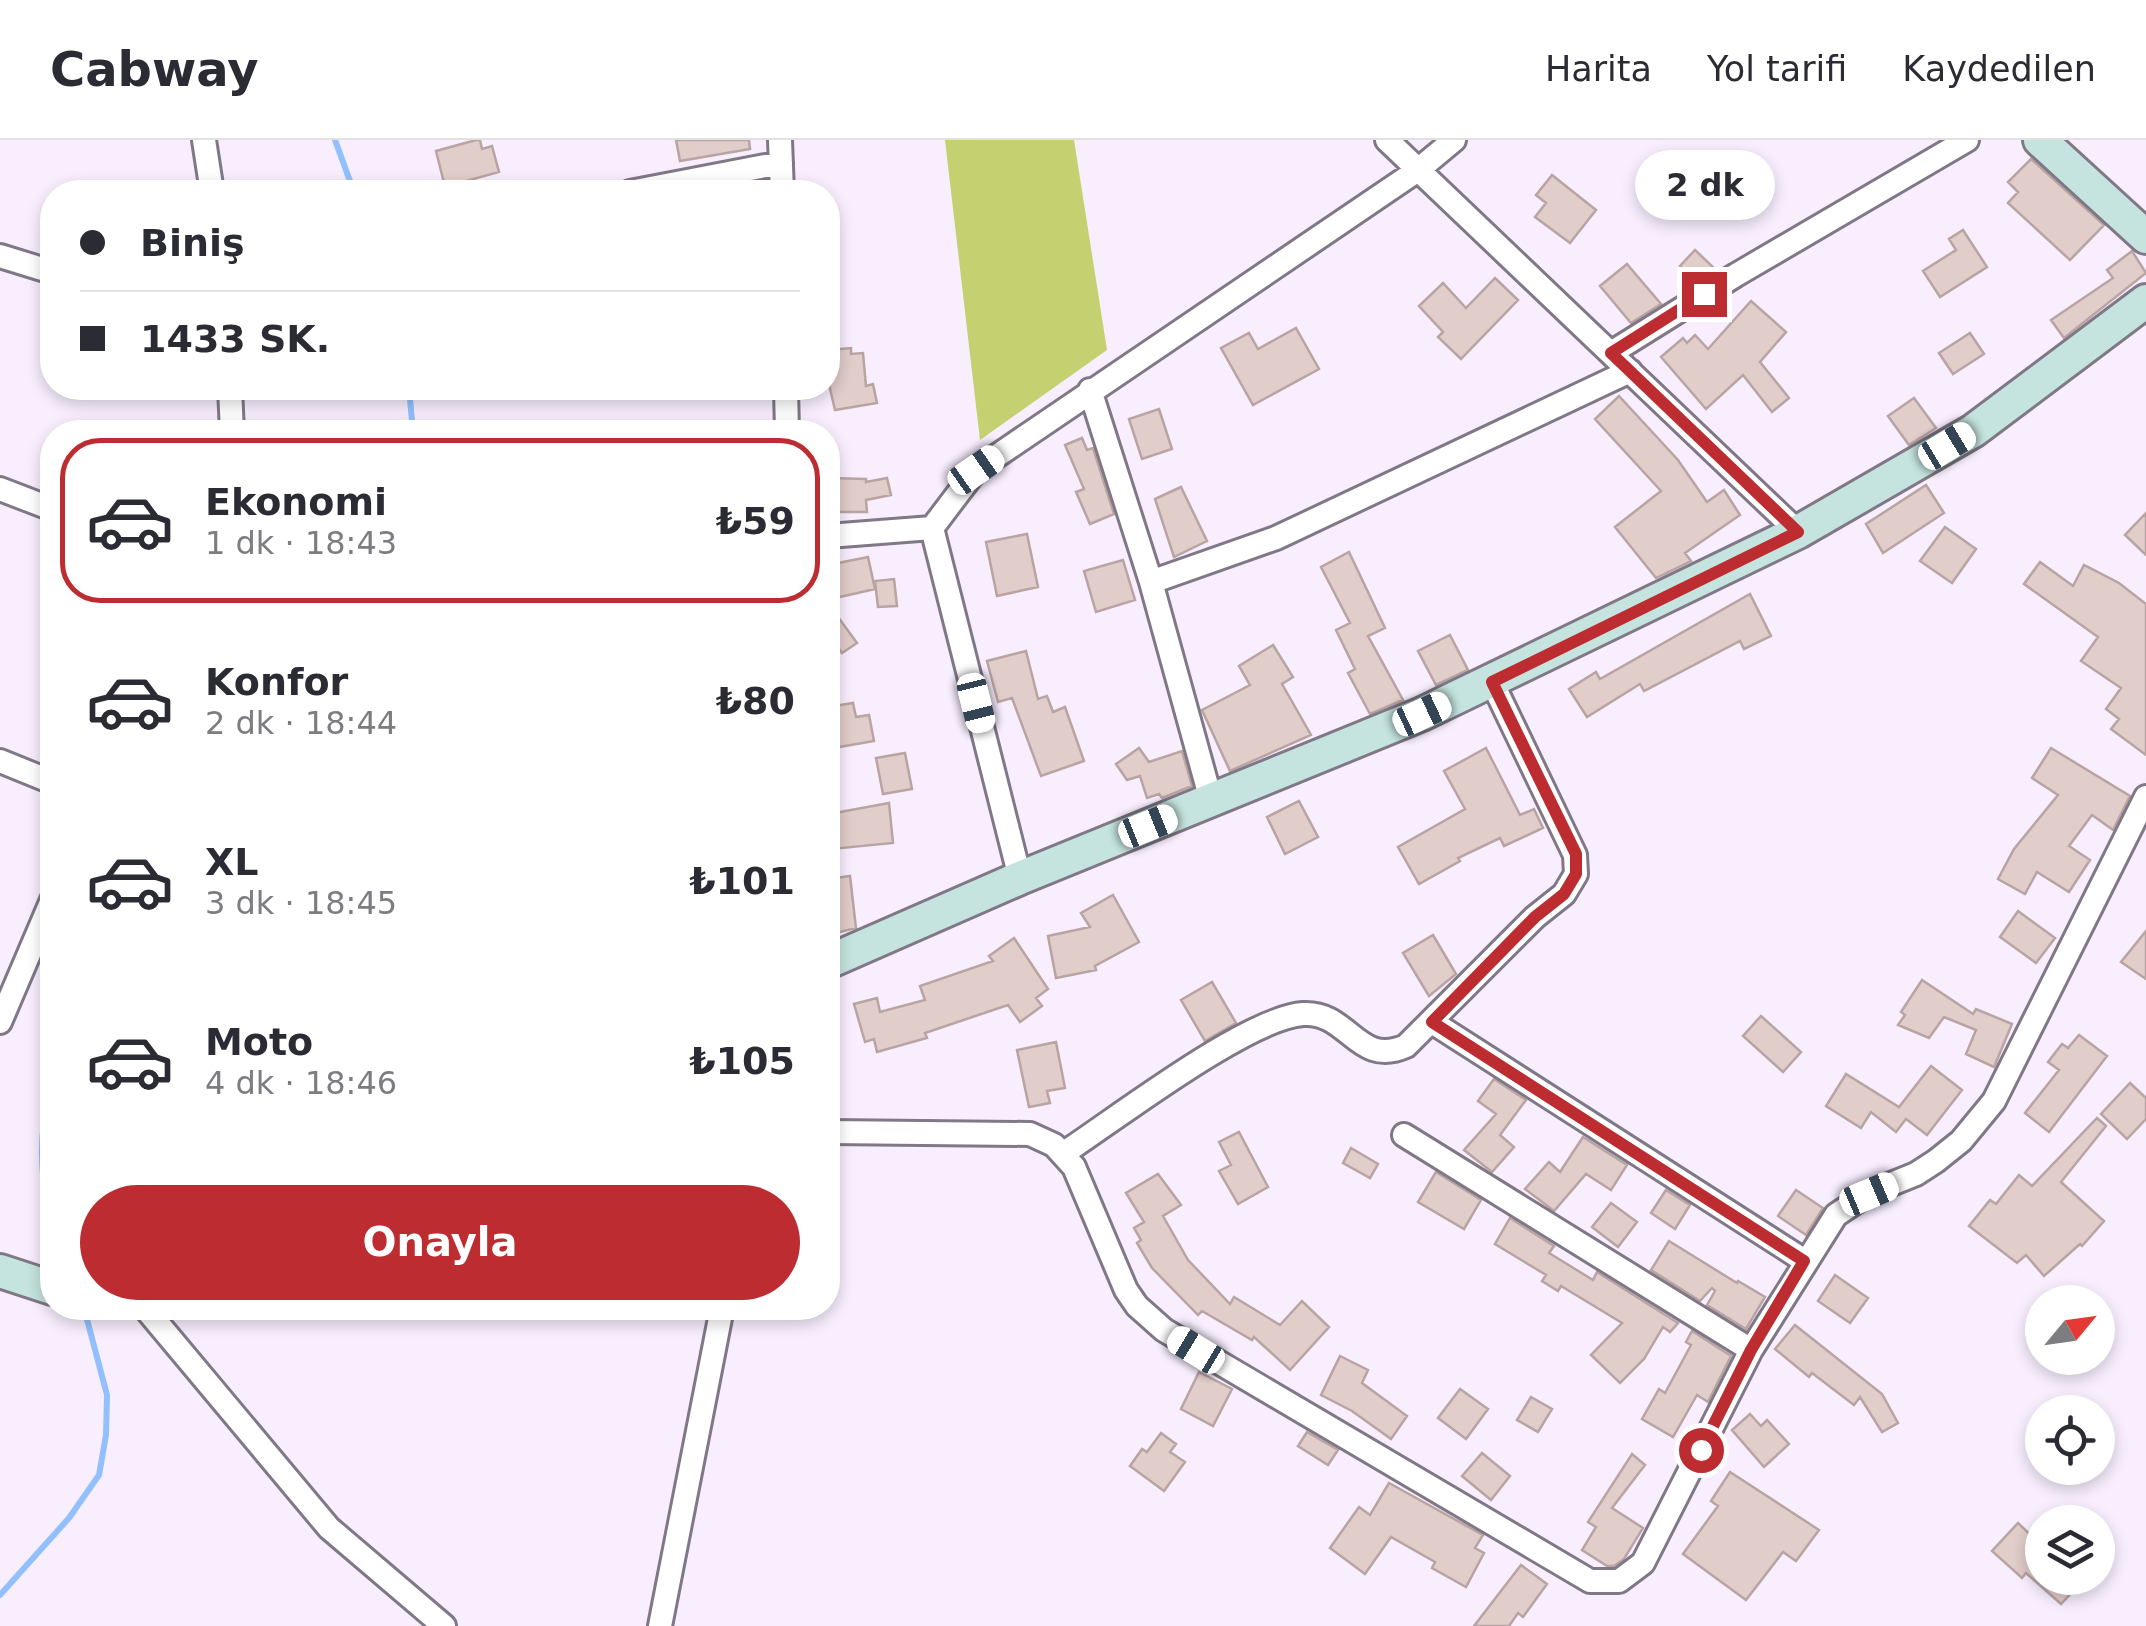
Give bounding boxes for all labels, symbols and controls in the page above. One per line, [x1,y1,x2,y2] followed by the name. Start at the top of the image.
[50,41,259,97] text: Cabway
[1545,49,1652,89] text: Harita
[1707,49,1847,89] text: Yol tarifi
[1902,49,2096,89] text: Kaydedilen
[1634,149,1774,219] callout: 2 dk
[1666,166,1744,204] text: 2 dk
[140,221,245,265] text: Biniş
[1682,272,1727,317] route end
[140,317,330,361] text: 1433 SK.
[1914,418,1980,474] car
[943,441,1009,499] car
[85,476,175,566] icon: car
[205,480,387,524] text: Ekonomi
[716,499,795,543] text: ₺59
[205,524,397,562] text: 1 dk · 18:43
[85,656,175,746] icon: car
[205,660,348,704] text: Konfor
[954,670,998,736] car
[716,679,795,723] text: ₺80
[1388,688,1456,740] car
[205,704,397,742] text: 2 dk · 18:44
[1115,801,1181,851] car
[85,836,175,926] icon: car
[205,840,259,884] text: XL
[689,859,795,903] text: ₺101
[205,884,397,922] text: 3 dk · 18:45
[85,1016,175,1106] icon: car
[205,1020,313,1064] text: Moto
[689,1039,795,1083] text: ₺105
[205,1064,397,1102] text: 4 dk · 18:46
[1836,1168,1902,1220] car
[80,1185,800,1300] button: Onayla
[2025,1285,2115,1375] north arrow
[2025,1285,2115,1595] map controls
[1163,1322,1229,1378] car
[2025,1395,2115,1485] button: locate
[1679,1428,1724,1473] route start
[2025,1505,2115,1595] button: layers

